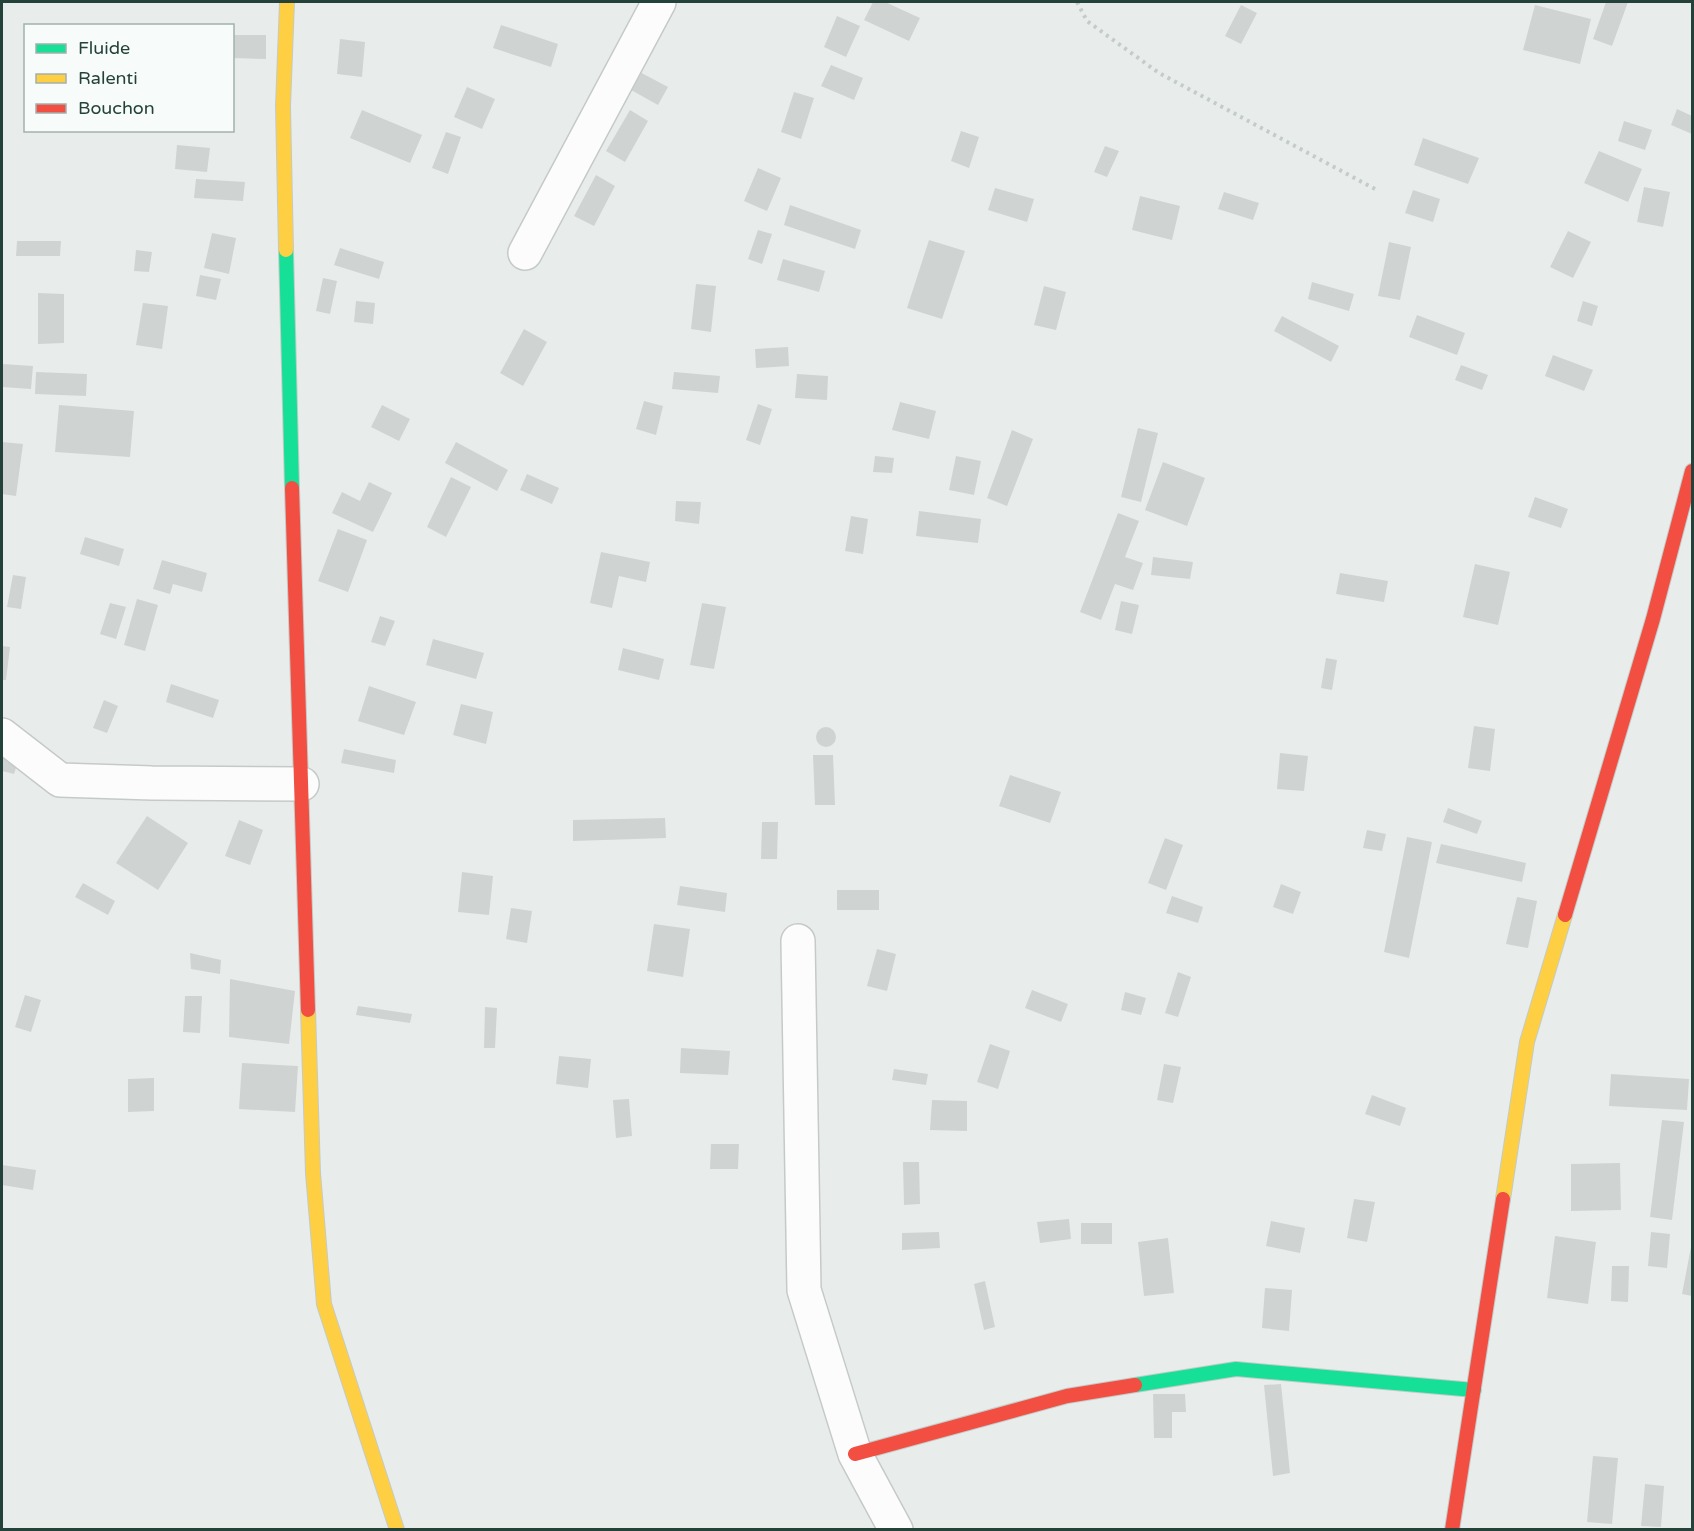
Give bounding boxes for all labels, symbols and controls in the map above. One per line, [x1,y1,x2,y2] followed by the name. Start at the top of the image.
[24,24,234,132] legend
[78,37,130,59] text: Fluide
[78,67,138,89] text: Ralenti
[78,97,155,119] text: Bouchon

